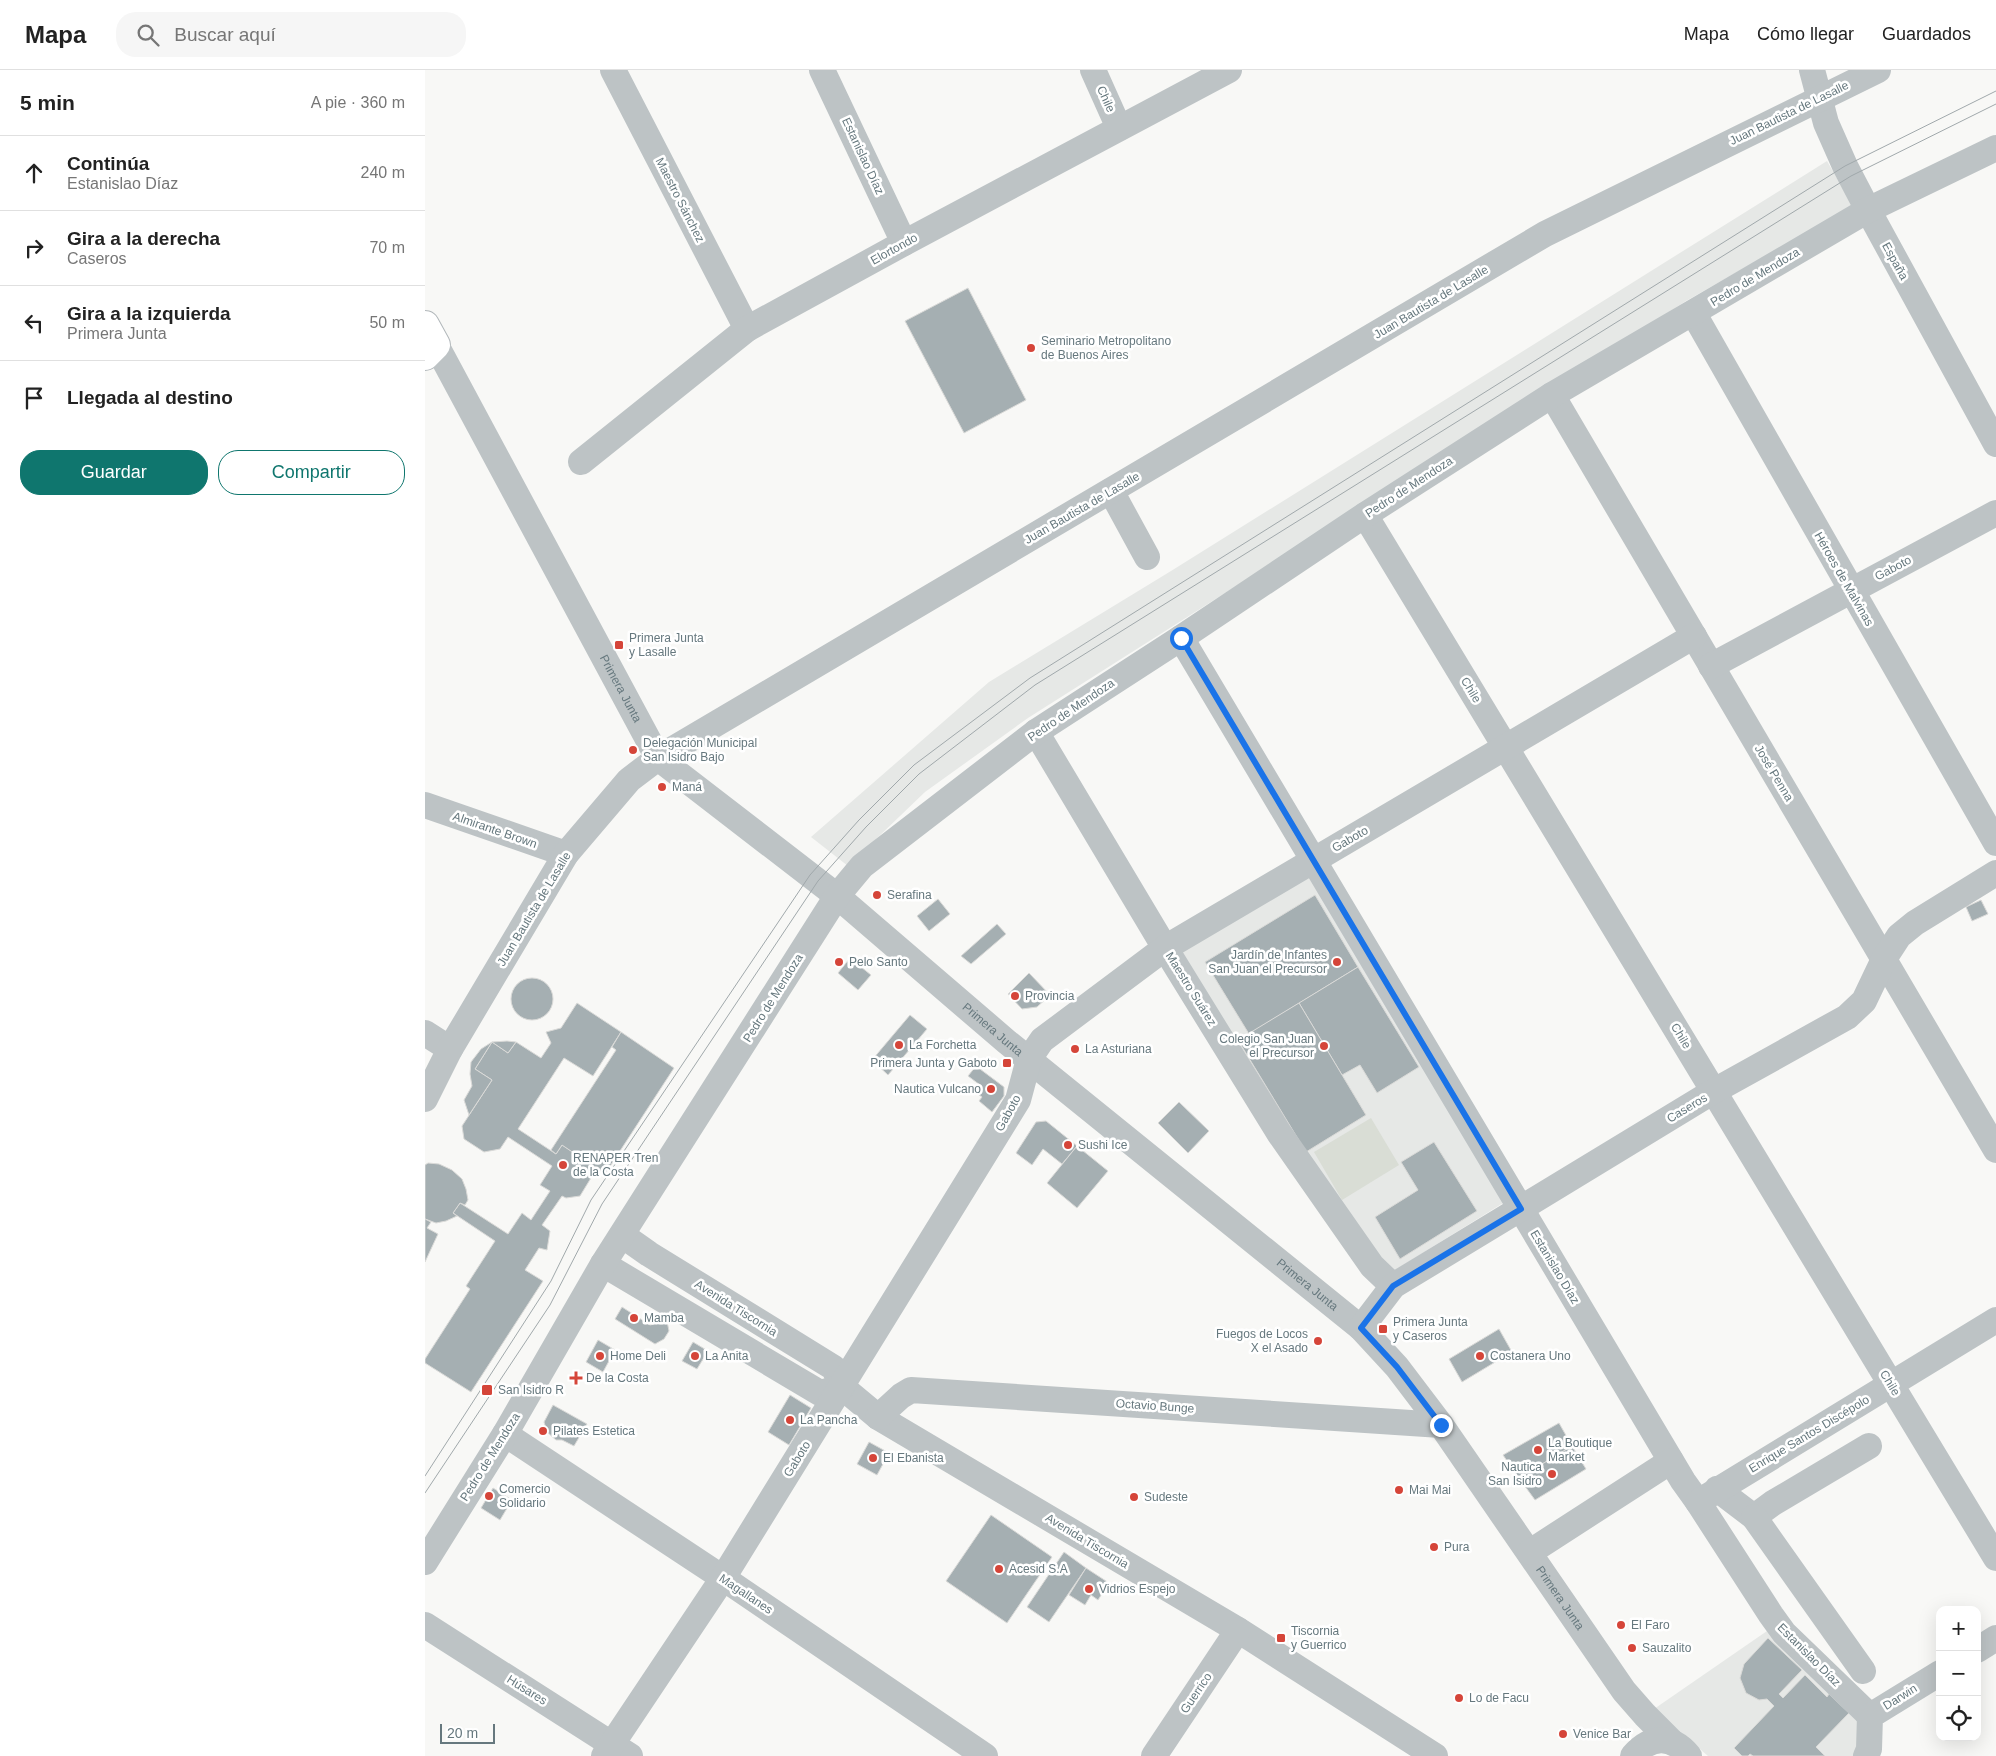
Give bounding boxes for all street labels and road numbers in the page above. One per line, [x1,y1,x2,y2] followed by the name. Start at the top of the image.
[1727,78,1851,148] street label: Juan Bautista de Lasalle
[1094,84,1118,115] street label: Chile
[839,115,887,197] street label: Estanislao Díaz
[653,155,707,245] street label: Maestro Sánchez
[868,230,920,268] street label: Elortondo
[1879,240,1911,282] street label: España
[1708,245,1802,309] street label: Pedro de Mendoza
[1371,262,1491,342] street label: Juan Bautista de Lasalle
[1363,453,1456,520] street label: Pedro de Mendoza
[1022,469,1142,547] street label: Juan Bautista de Lasalle
[1811,530,1877,628] street label: Héroes de Malvinas
[1872,552,1914,583] street label: Gaboto
[597,652,645,725] street label: Primera Junta
[1458,675,1484,706] street label: Chile
[1025,676,1117,744] street label: Pedro de Mendoza
[1752,742,1796,804] street label: José Penna
[451,809,539,851] street label: Almirante Brown
[1329,823,1371,855] street label: Gaboto
[494,849,574,969] street label: Juan Bautista de Lasalle
[1163,949,1219,1029] street label: Maestro Suárez
[740,951,806,1045] street label: Pedro de Mendoza
[960,1000,1026,1059] street label: Primera Junta
[1668,1021,1694,1052] street label: Chile
[1664,1090,1710,1126] street label: Caseros
[992,1092,1024,1134] street label: Gaboto
[1528,1228,1582,1306] street label: Estanislao Díaz
[1274,1256,1341,1314] street label: Primera Junta
[692,1277,780,1339] street label: Avenida Tiscornia
[1877,1368,1903,1399] street label: Chile
[1746,1392,1872,1476] street label: Enrique Santos Discépolo
[1115,1396,1195,1416] street label: Octavio Bunge
[457,1410,523,1504] street label: Pedro de Mendoza
[781,1438,814,1479] street label: Gaboto
[1043,1511,1131,1572] street label: Avenida Tiscornia
[1533,1563,1587,1633] street label: Primera Junta
[717,1571,775,1617] street label: Magallanes
[1775,1621,1843,1689] street label: Estanislao Díaz
[1177,1670,1215,1716] street label: Guerrico
[504,1672,550,1708] street label: Húsares
[1880,1681,1920,1713] street label: Darwin

